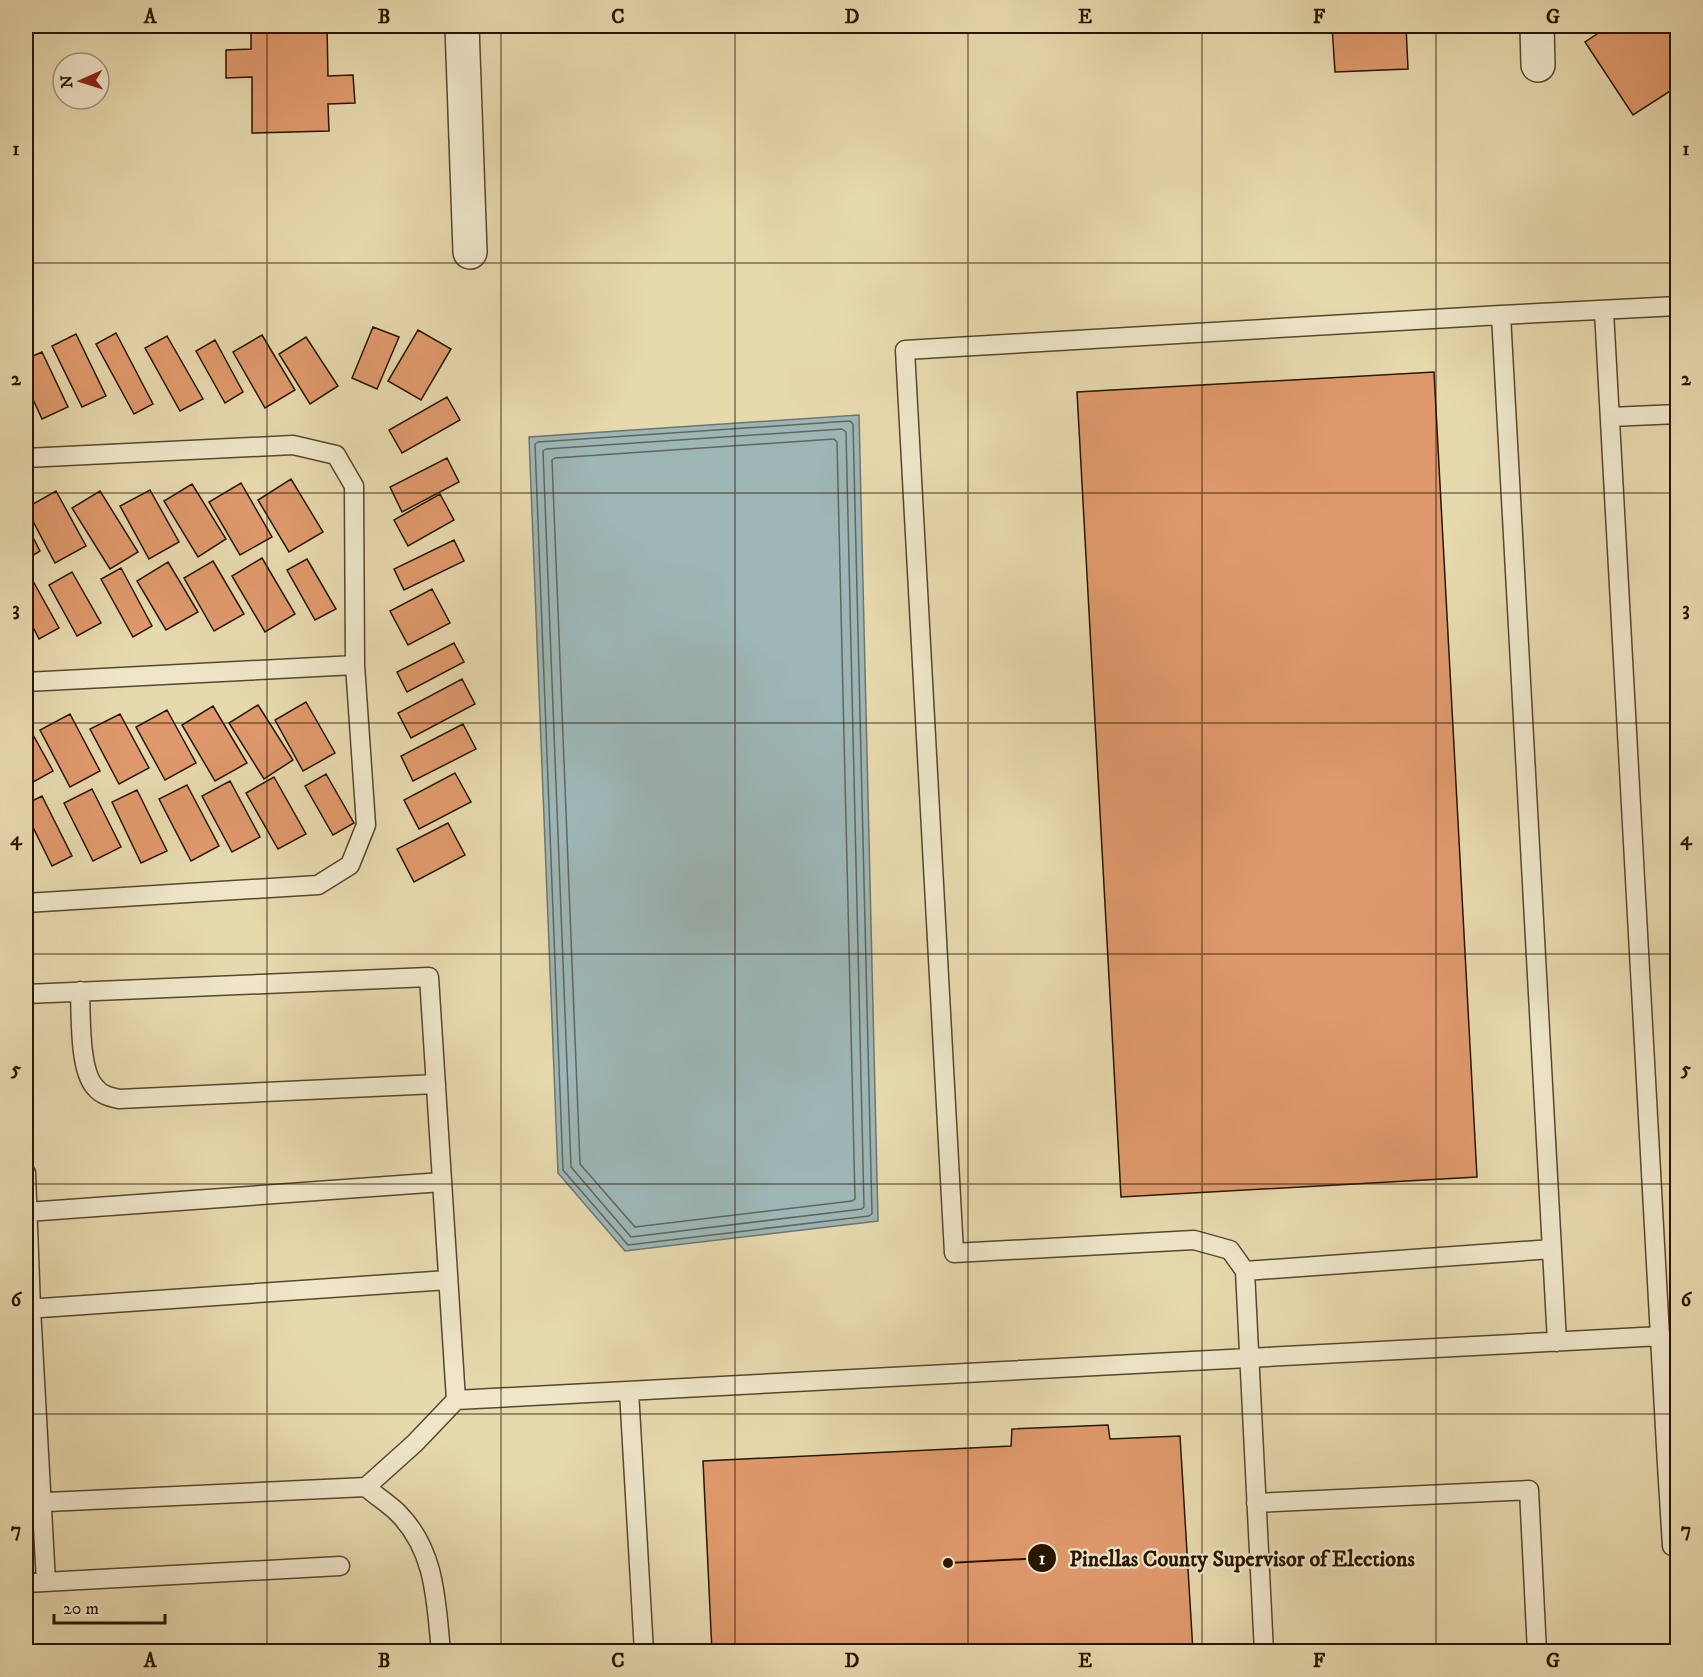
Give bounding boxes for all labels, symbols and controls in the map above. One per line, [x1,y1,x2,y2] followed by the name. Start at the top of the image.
[143,5,158,30] text: A
[378,5,390,30] text: B
[611,5,625,30] text: C
[845,5,860,30] text: D
[1078,5,1092,30] text: E
[1313,5,1326,30] text: F
[1546,5,1560,30] text: G
[51,51,111,111] north arrow
[57,75,77,89] text: N
[12,137,20,162] text: 1
[1682,137,1690,162] text: 1
[11,367,22,392] text: 2
[1681,367,1692,392] text: 2
[12,597,20,622] text: 3
[1682,597,1690,622] text: 3
[10,827,23,852] text: 4
[1680,827,1693,852] text: 4
[10,1057,21,1082] text: 5
[1680,1057,1691,1082] text: 5
[11,1288,23,1313] text: 6
[1681,1288,1693,1313] text: 6
[11,1518,21,1543] text: 7
[1681,1518,1691,1543] text: 7
[1027,1538,1427,1578] callout: Pinellas County Supervisor of Elections
[1069,1546,1415,1573] text: Pinellas County Supervisor of Elections
[1039,1548,1046,1570] text: 1
[54,1587,165,1625] scale bar
[63,1598,99,1620] text: 20 m
[143,1649,158,1674] text: A
[378,1649,390,1674] text: B
[611,1649,625,1674] text: C
[845,1649,860,1674] text: D
[1078,1649,1092,1674] text: E
[1313,1649,1326,1674] text: F
[1546,1649,1560,1674] text: G

